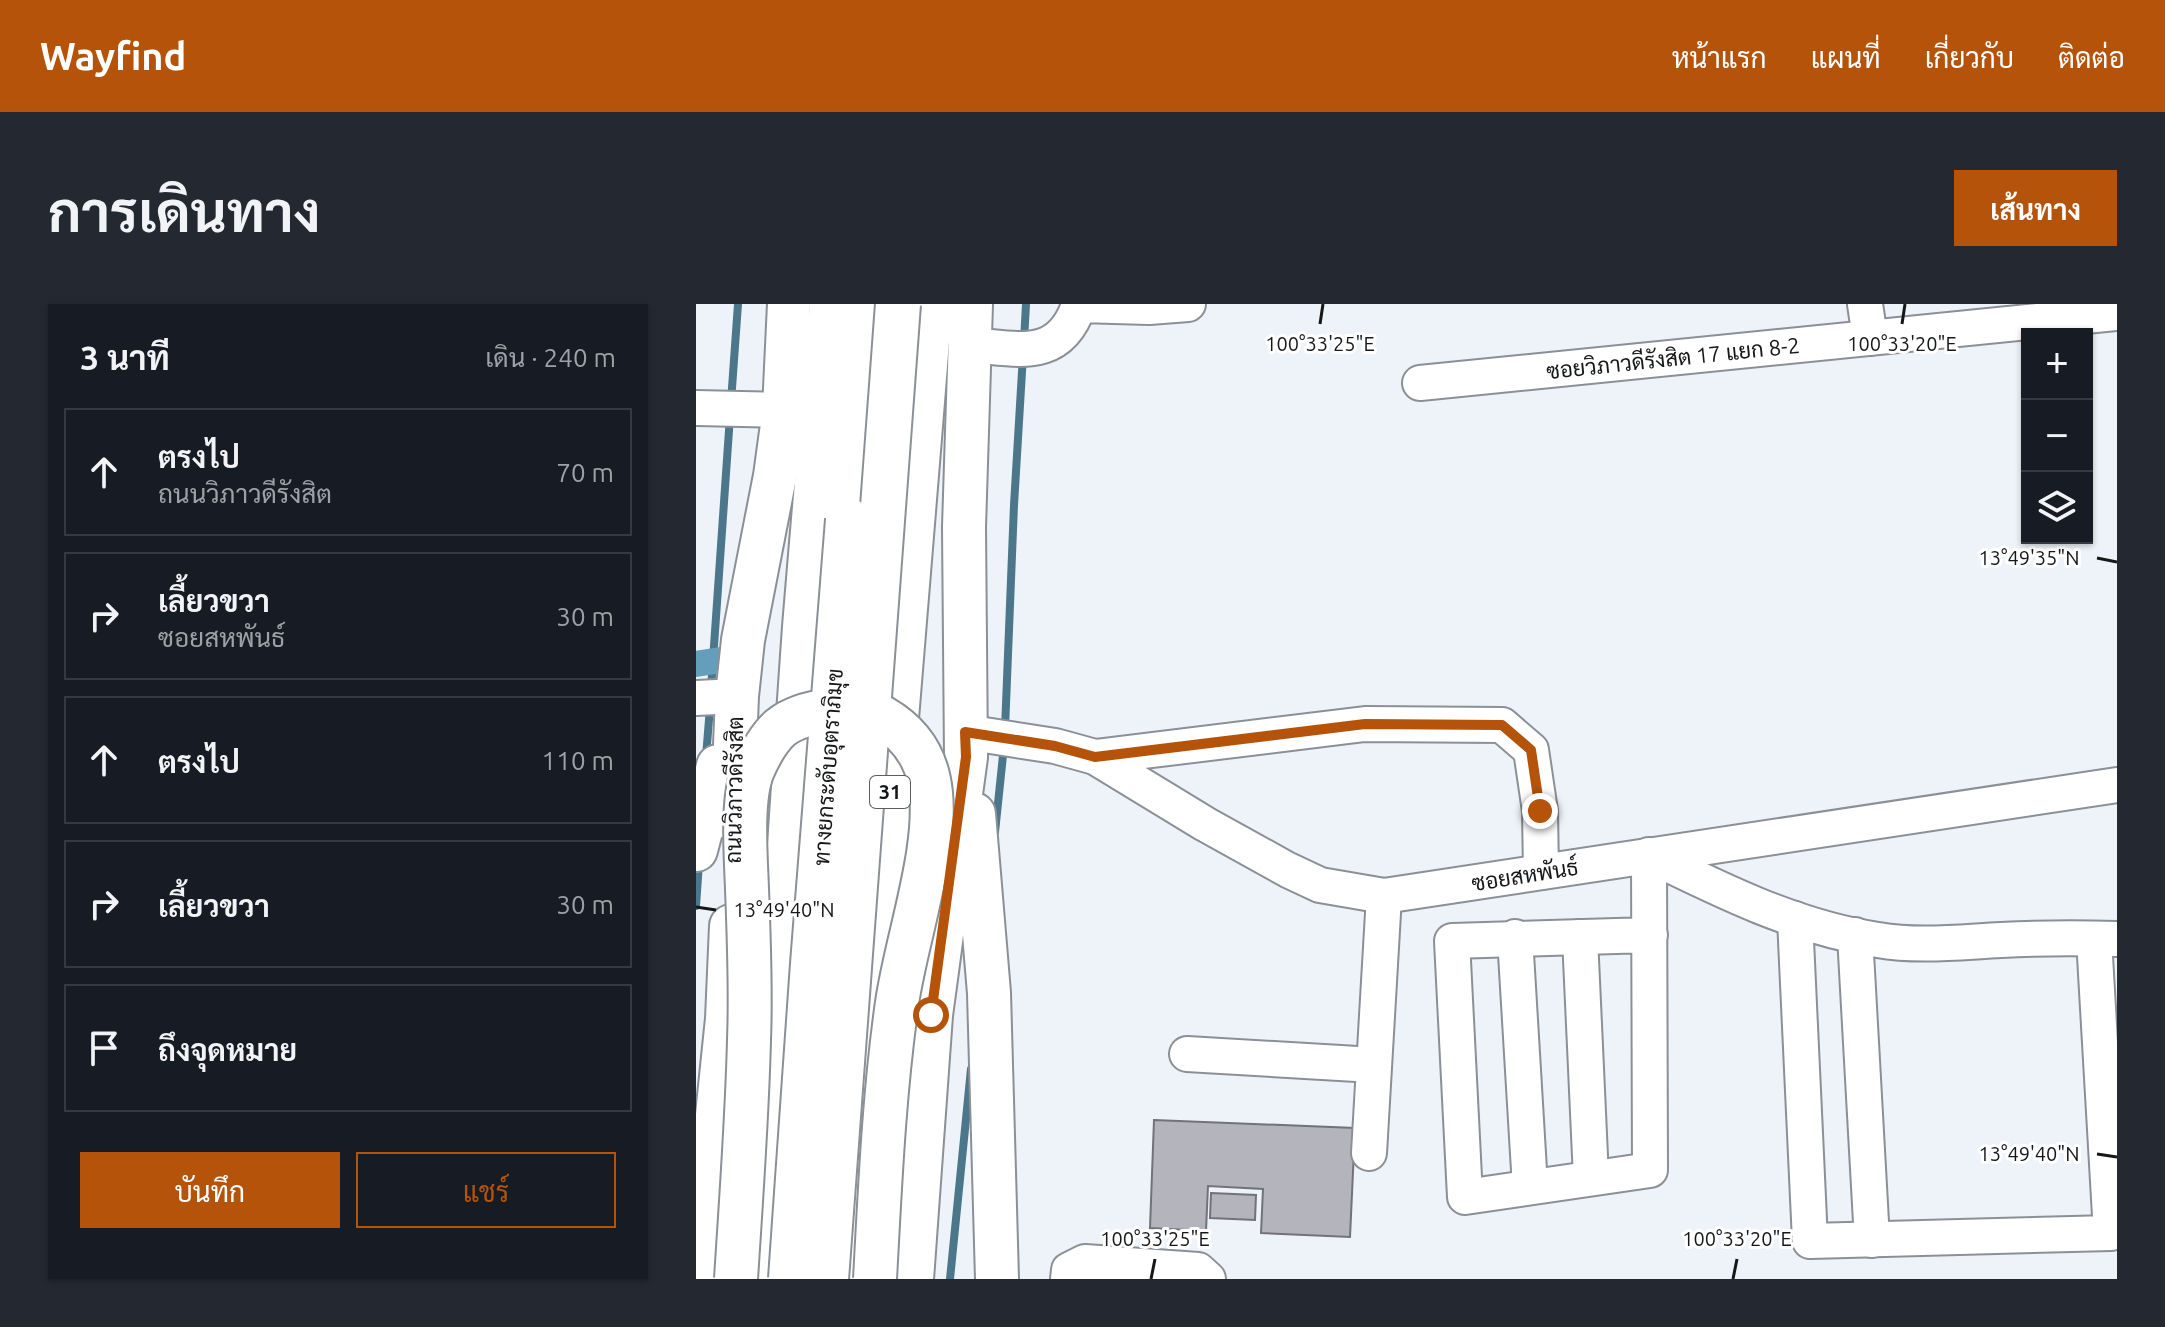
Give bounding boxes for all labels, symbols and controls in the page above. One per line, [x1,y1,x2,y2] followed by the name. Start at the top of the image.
[40,35,186,77] text: Wayfind
[1672,42,1767,73] text: หน้าแรก
[1811,42,1881,73] text: แผนที่
[1925,42,2014,73] text: เกี่ยวกับ
[2058,42,2125,73] text: ติดต่อ
[1954,170,2117,246] button: เส้นทาง
[48,180,320,243] text: การเดินทาง
[2021,328,2093,544] map controls
[2021,328,2093,400] button: +
[1265,332,1375,355] text: 100°33'25"E
[1545,332,1801,383] street label: ซอยวิภาวดีรังสิต 17 แยก 8-2
[1847,332,1957,355] text: 100°33'20"E
[80,338,170,376] text: 3 นาที
[485,343,616,372] text: เดิน · 240 m
[2021,400,2093,472] button: −
[158,440,240,474] text: ตรงไป
[82,450,126,494] icon: ahead
[556,458,614,487] text: 70 m
[2021,472,2093,544] button: layers
[158,479,332,508] text: ถนนวิภาวดีรังสิต
[1978,546,2080,569] text: 13°49'35"N
[158,584,270,618] text: เลี้ยวขวา
[82,594,126,638] icon: right
[556,602,614,631] text: 30 m
[158,623,285,652] text: ซอยสหพันธ์
[808,667,851,867] street label: ทางยกระดับอุตราภิมุข
[720,716,747,864] street label: ถนนวิภาวดีรังสิต
[82,738,126,782] icon: ahead
[158,745,240,779] text: ตรงไป
[542,746,614,775] text: 110 m
[870,776,910,808] road number: 31
[1522,793,1558,829] route end
[1470,853,1580,895] street label: ซอยสหพันธ์
[82,882,126,926] icon: right
[158,889,270,923] text: เลี้ยวขวา
[556,890,614,919] text: 30 m
[733,898,835,921] text: 13°49'40"N
[913,997,949,1033] route start
[82,1026,126,1070] icon: arrive
[158,1033,297,1067] text: ถึงจุดหมาย
[1978,1142,2080,1165] text: 13°49'40"N
[80,1152,340,1228] button: บันทึก
[356,1152,616,1228] button: แชร์
[1100,1227,1210,1250] text: 100°33'25"E
[1682,1227,1792,1250] text: 100°33'20"E

